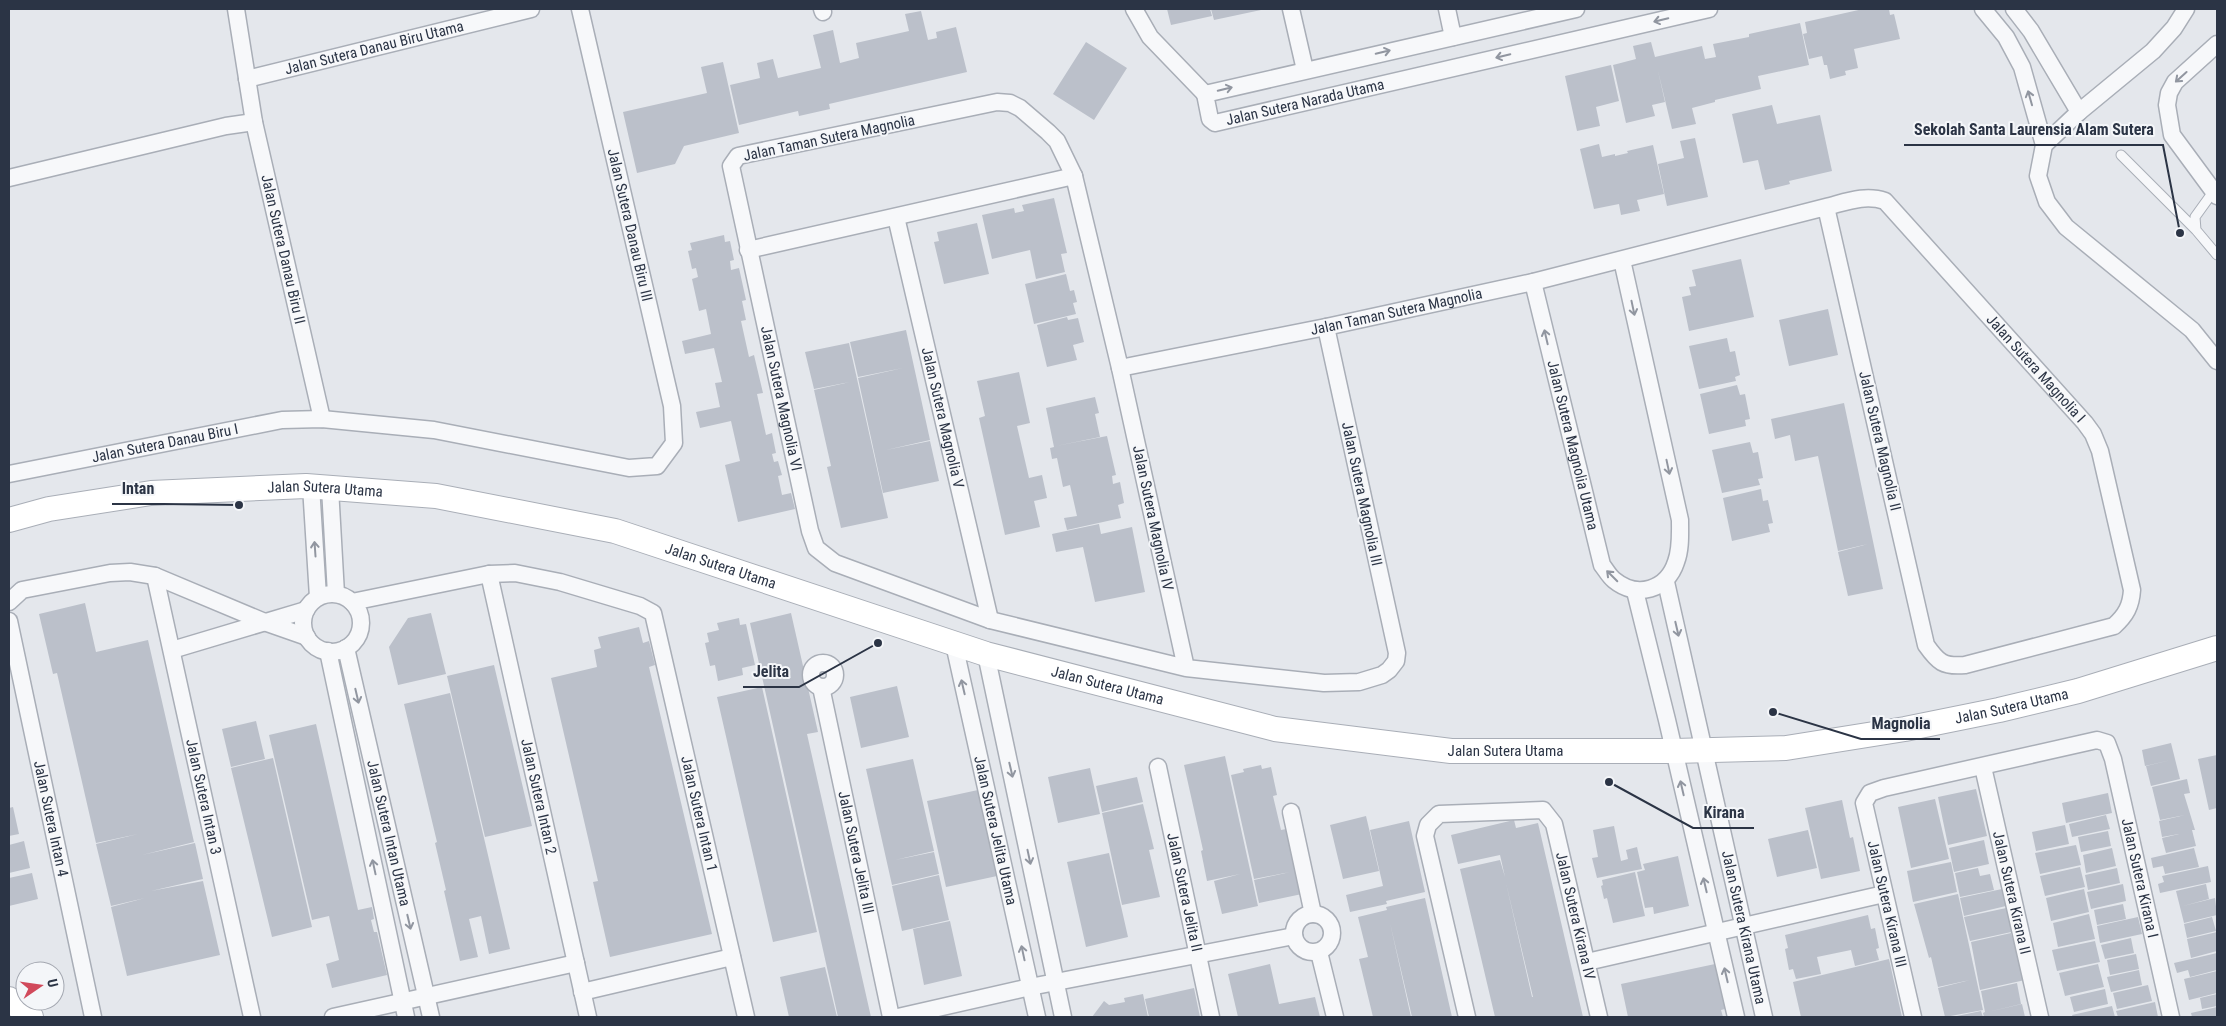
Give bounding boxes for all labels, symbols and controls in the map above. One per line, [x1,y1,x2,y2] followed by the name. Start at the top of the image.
[1654,16,1670,25] one-way arrow
[283,17,466,78] street label: Jalan Sutera Danau Biru Utama
[1375,47,1391,56] one-way arrow
[1495,52,1511,61] one-way arrow
[2174,71,2187,83] one-way arrow
[1224,75,1386,129] street label: Jalan Sutera Narada Utama
[1216,84,1232,93] one-way arrow
[2025,90,2035,106] one-way arrow
[742,111,916,165] street label: Jalan Taman Sutera Magnolia
[1904,114,2163,145] callout: Sekolah Santa Laurensia Alam Sutera
[1914,120,2154,139] text: Sekolah Santa Laurensia Alam Sutera
[604,147,656,303] street label: Jalan Sutera Danau Biru III
[257,173,309,326] street label: Jalan Sutera Danau Biru II
[1309,284,1484,339] street label: Jalan Taman Sutera Magnolia
[1629,300,1638,316] one-way arrow
[1983,311,2089,426] street label: Jalan Sutera Magnolia I
[757,324,806,473] street label: Jalan Sutera Magnolia VI
[1541,329,1550,345] one-way arrow
[918,345,968,490] street label: Jalan Sutera Magnolia V
[1543,359,1602,532] street label: Jalan Sutera Magnolia Utama
[1855,369,1905,513] street label: Jalan Sutera Magnolia II
[90,420,240,466] street label: Jalan Sutera Danau Biru I
[1338,420,1386,568] street label: Jalan Sutera Magnolia III
[1129,444,1177,593] street label: Jalan Sutera Magnolia IV
[1664,458,1673,474] one-way arrow
[112,473,164,504] callout: Intan
[267,477,383,501] street label: Jalan Sutera Utama
[122,479,154,498] text: Intan
[663,539,778,593] street label: Jalan Sutera Utama
[310,541,319,557] one-way arrow
[1606,570,1618,582] one-way arrow
[1673,621,1682,637] one-way arrow
[743,656,799,687] callout: Jelita
[753,662,789,681] text: Jelita
[1049,662,1166,709] street label: Jalan Sutera Utama
[958,680,967,696] one-way arrow
[1953,685,2070,728] street label: Jalan Sutera Utama
[353,687,362,703] one-way arrow
[1861,708,1940,739] callout: Magnolia
[1871,714,1931,733] text: Magnolia
[182,737,225,856] street label: Jalan Sutera Intan 3
[517,737,560,856] street label: Jalan Sutera Intan 2
[1448,742,1563,760] street label: Jalan Sutera Utama
[677,754,721,873] street label: Jalan Sutera Intan 1
[970,754,1021,907] street label: Jalan Sutera Jelita Utama
[363,758,414,908] street label: Jalan Sutera Intan Utama
[30,759,72,878] street label: Jalan Sutera Intan 4
[1007,761,1016,777] one-way arrow
[1677,780,1686,796] one-way arrow
[834,789,878,915] street label: Jalan Sutera Jelita III
[1693,797,1754,828] callout: Kirana
[1704,803,1745,822] text: Kirana
[2118,817,2162,940] street label: Jalan Sutera Kirana I
[1989,829,2034,956] street label: Jalan Sutera Kirana II
[1163,831,1206,953] street label: Jalan Sutera Jelita II
[1864,839,1910,969] street label: Jalan Sutera Kirana III
[1025,849,1035,865] one-way arrow
[1718,849,1770,1006] street label: Jalan Sutera Kirana Utama
[1552,850,1599,982] street label: Jalan Sutera Kirana IV
[369,859,379,875] one-way arrow
[1700,877,1709,893] one-way arrow
[405,914,414,930] one-way arrow
[1018,945,1027,961] one-way arrow
[15,961,65,1011] north arrow
[1721,967,1730,983] one-way arrow
[44,977,61,989] text: U

